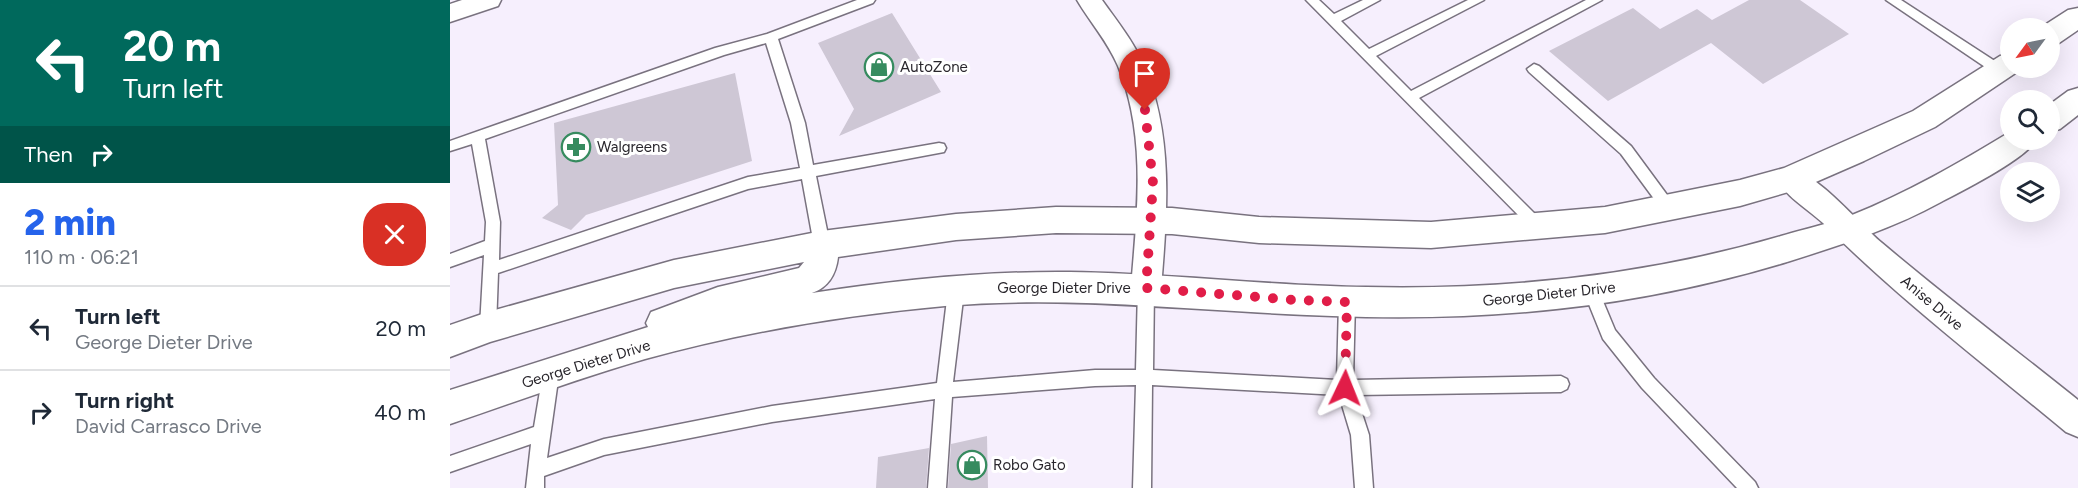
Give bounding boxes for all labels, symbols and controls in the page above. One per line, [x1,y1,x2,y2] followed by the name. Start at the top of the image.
[2000,18,2060,78] north arrow
[2000,18,2060,222] map controls
[123,21,221,72] text: 20 m
[24,24,102,102] icon: left
[1119,48,1170,110] pin
[863,51,895,83] shop icon: AutoZone
[1128,57,1161,90] icon: arrive
[900,58,968,76] place label: AutoZone
[123,72,223,105] text: Turn left
[2000,90,2060,150] button: search
[560,131,592,163] pharmacy icon: Walgreens
[85,138,118,171] icon: right
[597,138,667,156] place label: Walgreens
[24,141,73,168] text: Then
[2000,162,2060,222] button: layers
[24,201,116,244] text: 2 min
[363,203,426,266] button: close
[24,245,139,269] text: 110 m · 06:21
[1897,272,1967,334] street label: Anise Drive
[1482,278,1616,310] street label: George Dieter Drive
[997,279,1131,297] street label: George Dieter Drive
[75,303,161,330] text: Turn left
[24,312,57,345] icon: left
[375,315,426,342] text: 20 m
[75,330,253,354] text: George Dieter Drive
[520,336,652,392] street label: George Dieter Drive
[1313,356,1377,420] position arrow
[75,387,174,414] text: Turn right
[24,396,57,429] icon: right
[374,399,426,426] text: 40 m
[75,414,262,438] text: David Carrasco Drive
[956,449,988,481] shop icon: Robo Gato
[993,456,1066,474] place label: Robo Gato

